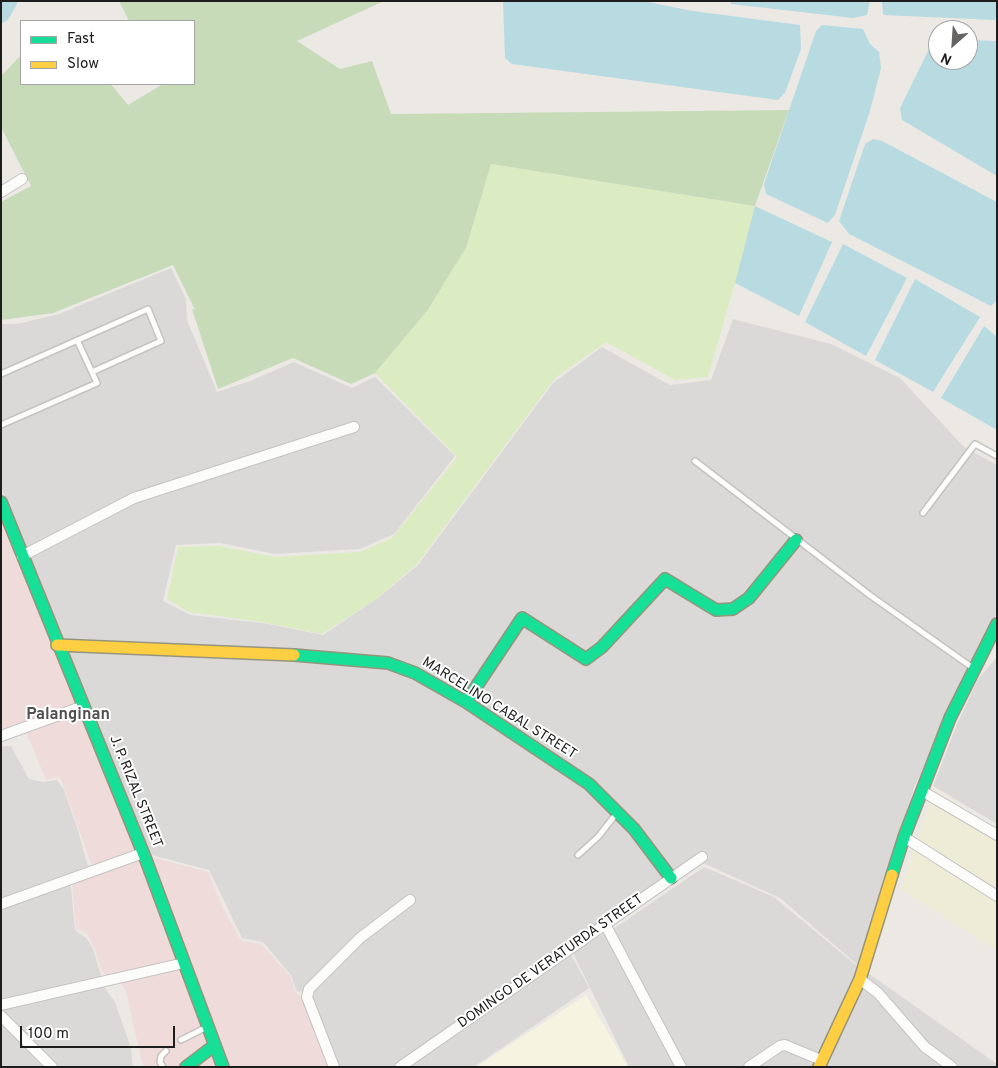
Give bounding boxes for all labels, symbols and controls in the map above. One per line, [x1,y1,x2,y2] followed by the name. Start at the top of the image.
[20,20,195,85] legend
[928,20,978,70] north arrow
[67,30,95,49] text: Fast
[938,48,955,68] text: N
[67,55,99,74] text: Slow
[419,654,579,764] street label: MARCELINO CABAL STREET
[26,706,110,726] district label: Palanginan
[105,733,165,851] street label: J. P. RIZAL STREET
[455,891,647,1033] street label: DOMINGO DE VERATURDA STREET
[22,1016,178,1048] scale bar
[28,1025,69,1044] text: 100 m

